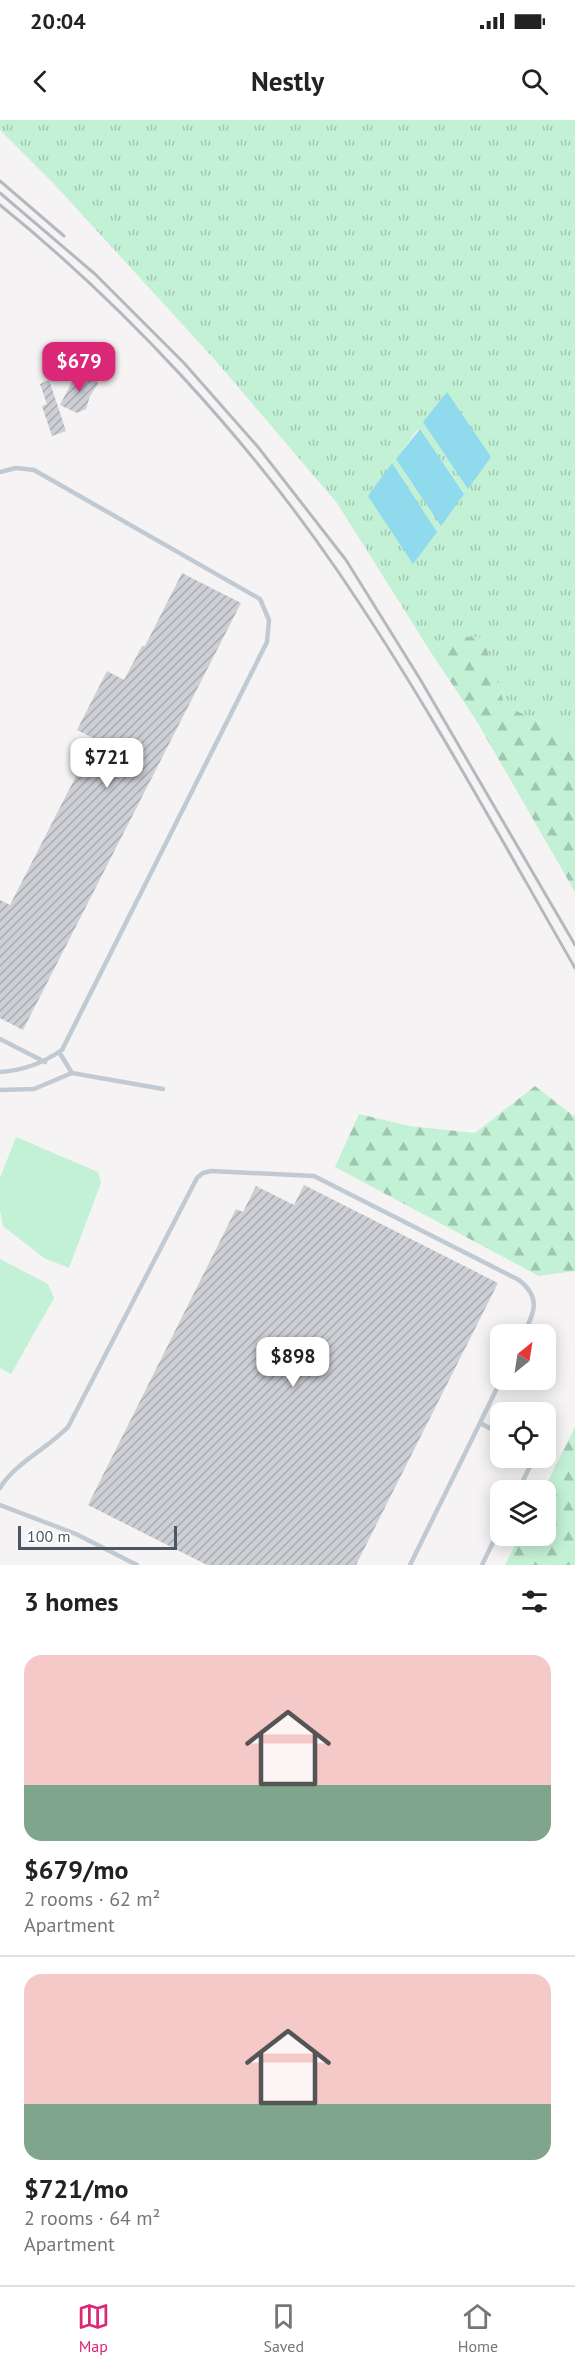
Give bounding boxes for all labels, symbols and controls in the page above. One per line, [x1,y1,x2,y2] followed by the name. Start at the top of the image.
[30,7,86,35] text: 20:04
[251,64,324,98] text: Nestly
[24,65,57,98] icon: back
[518,65,551,98] icon: search
[43,342,115,393] pin: $679
[56,348,102,374] text: $679
[71,738,143,789] pin: $721
[84,744,130,770] text: $721
[490,1324,556,1390] north arrow
[490,1324,556,1546] map controls
[257,1337,329,1388] pin: $898
[270,1343,316,1369] text: $898
[490,1402,556,1468] button: locate
[490,1480,556,1546] button: layers
[18,1523,177,1550] scale bar
[27,1526,70,1546] text: 100 m
[24,1585,119,1618] text: 3 homes
[518,1585,551,1618] icon: filters
[234,1694,342,1802] icon: home
[24,1853,128,1886] text: $679/mo
[24,1886,160,1912] text: 2 rooms · 62 m²
[24,1912,115,1938] text: Apartment
[234,2013,342,2121] icon: home
[24,2172,128,2205] text: $721/mo
[24,2205,160,2231] text: 2 rooms · 64 m²
[24,2231,115,2257] text: Apartment
[77,2300,110,2356] tab: Map
[263,2300,304,2356] tab: Saved
[458,2300,498,2356] tab: Home

